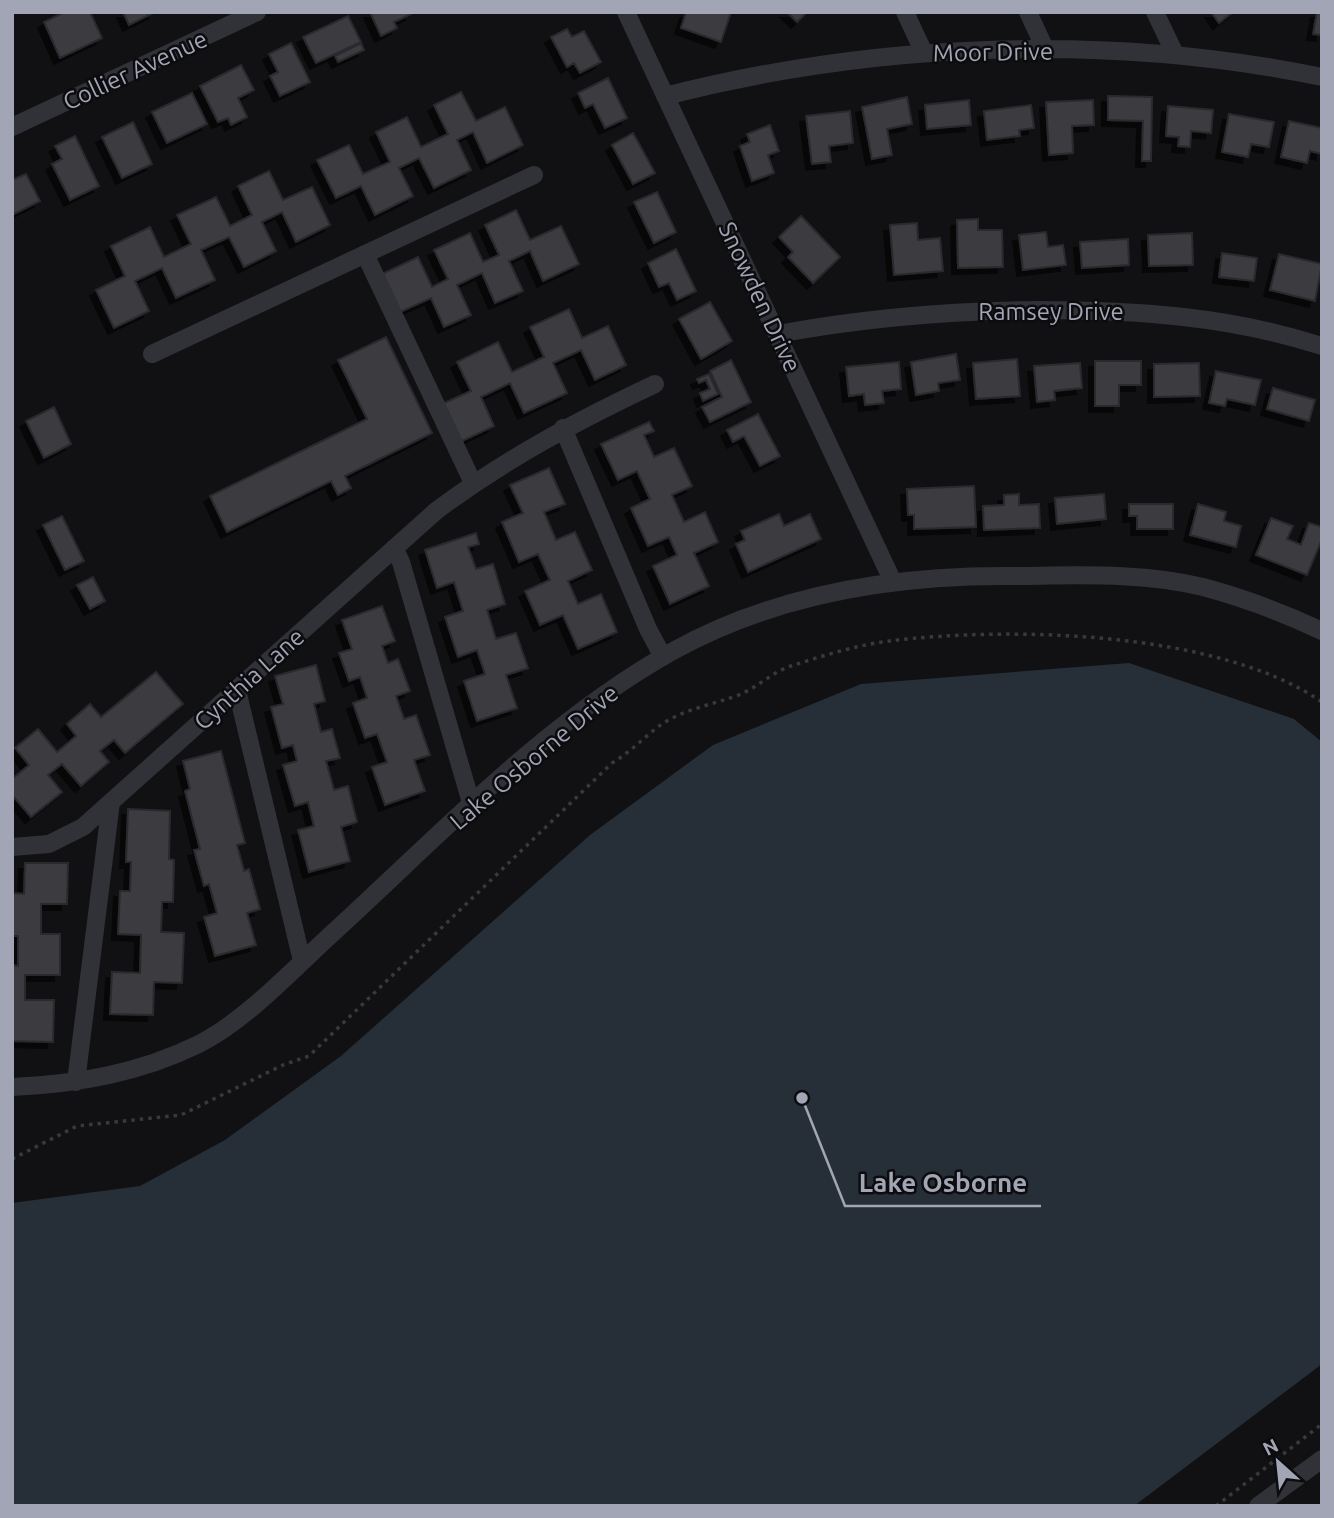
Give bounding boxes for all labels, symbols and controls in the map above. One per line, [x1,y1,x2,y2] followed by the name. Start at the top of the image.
[59,25,211,115] street label: Collier Avenue
[933,37,1053,67] street label: Moor Drive
[714,218,806,376] street label: Snowden Drive
[978,298,1124,325] street label: Ramsey Drive
[189,623,309,735] street label: Cynthia Lane
[445,679,623,835] street label: Lake Osborne Drive
[845,1159,1041,1206] callout: Lake Osborne
[859,1168,1027,1197] text: Lake Osborne
[1243,1427,1313,1497] north arrow
[1259,1434,1282,1460] text: N

